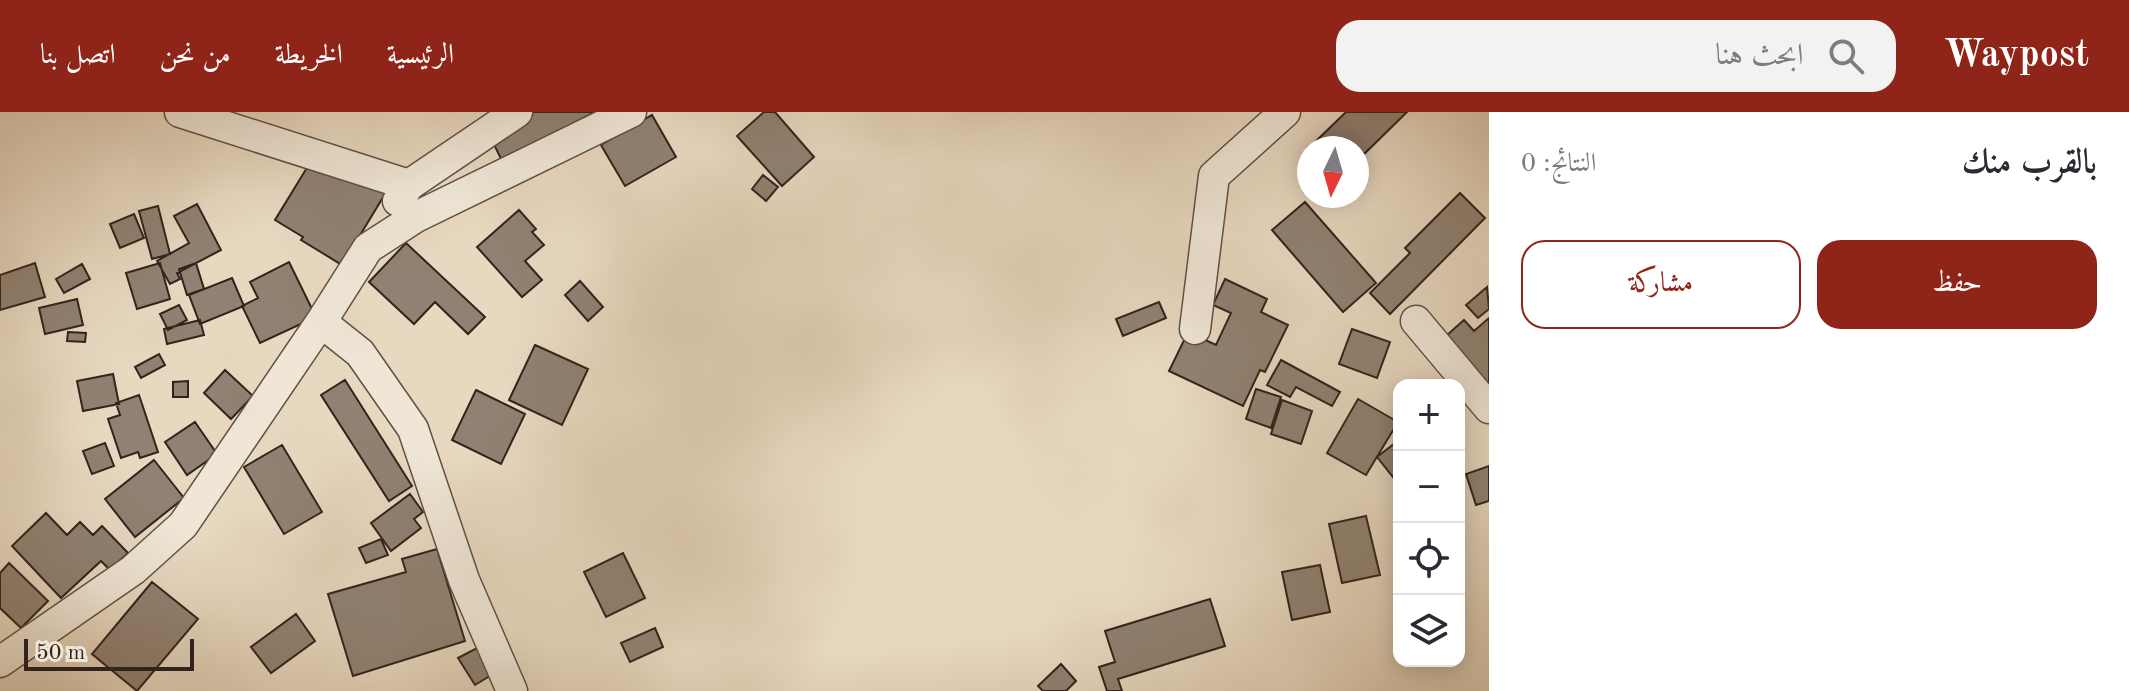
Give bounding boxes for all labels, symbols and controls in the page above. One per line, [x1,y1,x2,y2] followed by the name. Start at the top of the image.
[1336,20,1896,92] search box
[1824,34,1868,78] icon: search
[1944,37,2089,75] text: Waypost
[1715,41,1804,71] text: ابحث هنا
[40,42,116,70] text: اتصل بنا
[160,42,231,70] text: من نحن
[275,42,343,70] text: الخريطة
[387,42,454,70] text: الرئيسية
[1297,136,1369,208] north arrow
[1962,146,2097,180] text: بالقرب منك
[1521,151,1596,177] text: النتائج: 0
[1521,240,1801,329] button: مشاركة
[1817,240,2097,329] button: حفظ
[1393,379,1465,667] map controls
[1393,379,1465,451] button: +
[1393,451,1465,523] button: −
[1393,523,1465,595] button: locate
[1393,595,1465,667] button: layers
[24,635,194,671] scale bar
[36,642,85,664] text: 50 m

